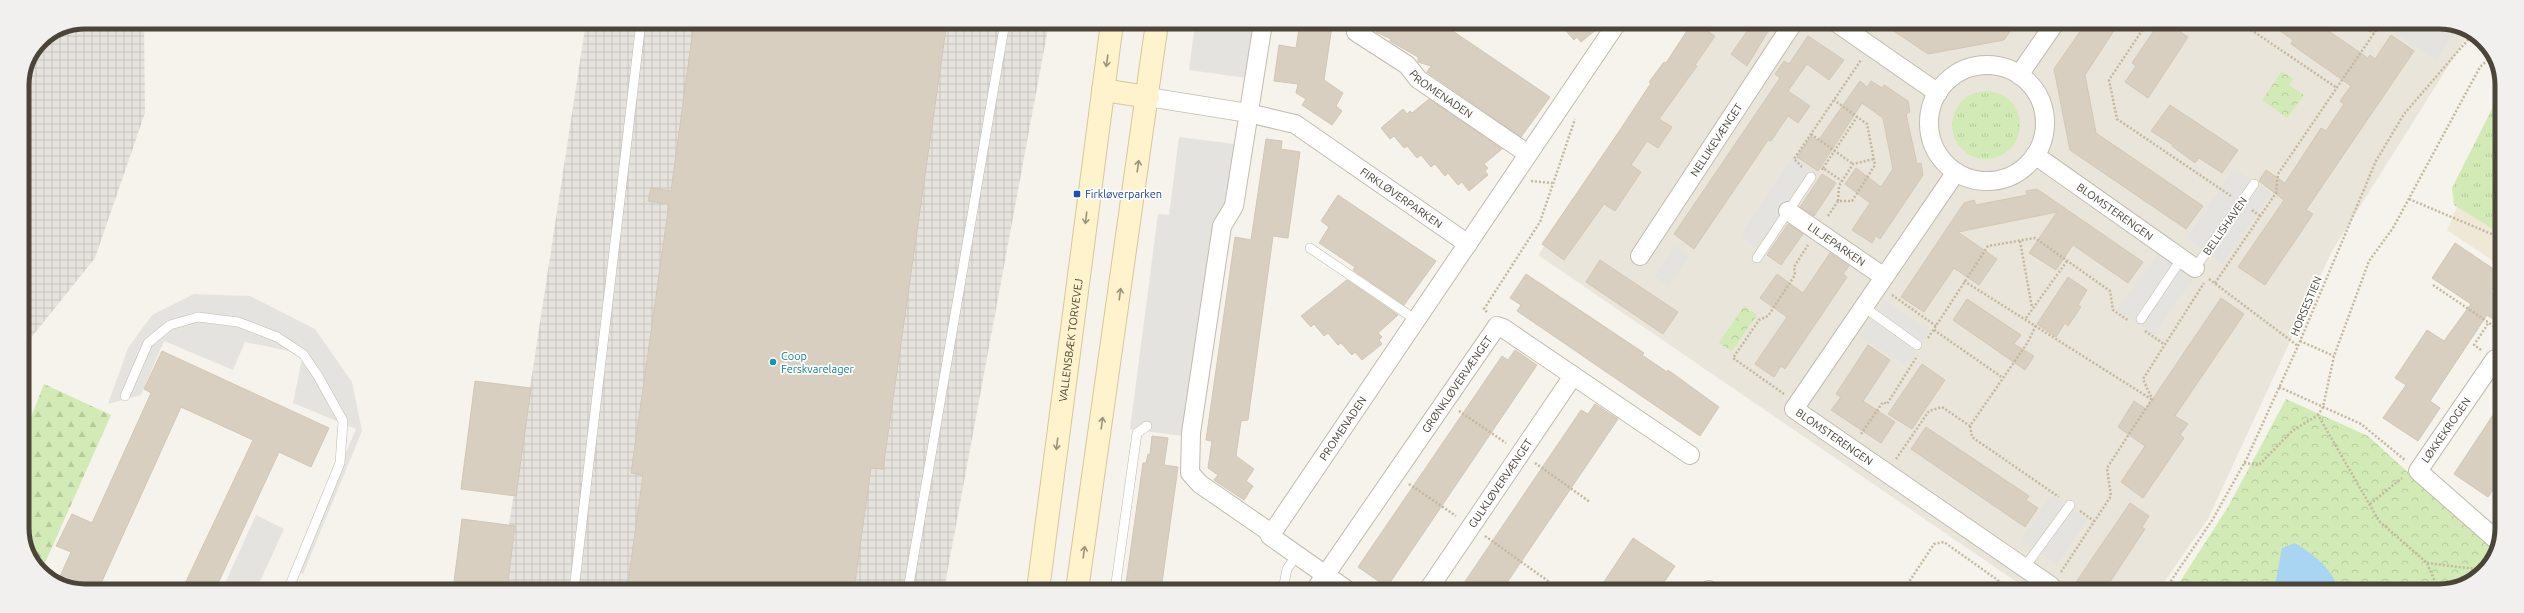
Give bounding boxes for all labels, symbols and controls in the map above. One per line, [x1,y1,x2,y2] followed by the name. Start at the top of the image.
[1103,54,1111,67] one-way arrow
[1407,68,1475,120] street label: PROMENADEN
[1688,101,1745,179] street label: NELLIKEVÆNGET
[1134,160,1142,173] one-way arrow
[1358,165,1445,230] street label: FIRKLØVERPARKEN
[2075,180,2156,243] street label: BLOMSTERENGEN
[1085,188,1162,200] place label: Firkløverparken
[1072,189,1082,199] marker: Firkløverparken
[2201,195,2249,257] street label: BELLISHAVEN
[1083,211,1090,224] one-way arrow
[1806,221,1868,268] street label: LILJEPARKEN
[2288,274,2324,338] street label: HORSESTIEN
[1057,278,1085,403] street label: VALLENSBÆK TORVEVEJ
[1116,288,1124,301] one-way arrow
[1419,334,1494,435] street label: GRØNKLØVERVÆNGET
[781,350,855,375] place label: Coop Ferskvarelager
[768,357,778,367] marker: Coop Ferskvarelager
[1317,394,1369,463] street label: PROMENADEN
[2419,395,2473,465] street label: LØKKEKROGEN
[1794,406,1875,467] street label: BLOMSTERENGEN
[1098,417,1106,430] one-way arrow
[1053,437,1061,450] one-way arrow
[1466,437,1535,530] street label: GULKLØVERVÆNGET
[1080,546,1088,559] one-way arrow

